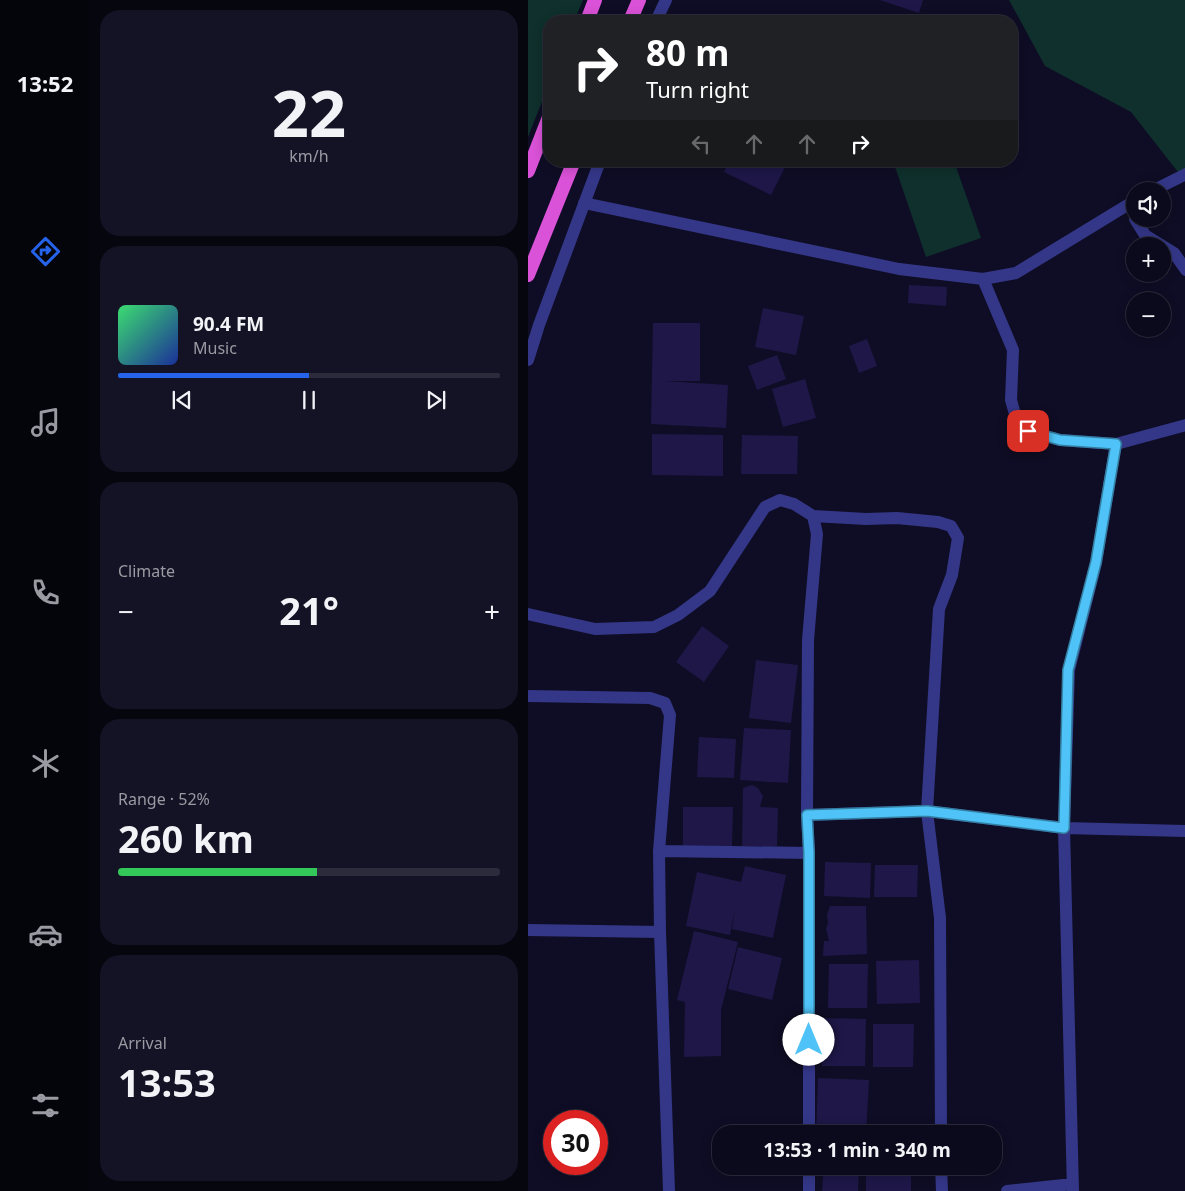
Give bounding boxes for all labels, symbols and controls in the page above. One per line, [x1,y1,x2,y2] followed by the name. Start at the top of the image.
[646,29,729,76] text: 80 m
[563,35,628,100] icon: right
[17,68,73,98] text: 13:52
[272,68,346,156] text: 22
[646,74,749,104] text: Turn right
[687,130,715,158] icon: left
[740,130,768,158] icon: ahead
[793,130,821,158] icon: ahead
[846,130,874,158] icon: right
[289,145,329,167] text: km/h
[1126,182,1171,337] map controls
[1126,182,1171,227] button: sound
[28,234,63,269] icon: directions
[1126,237,1171,282] button: +
[1126,292,1171,337] button: −
[193,311,264,337] text: 90.4 FM
[193,337,237,359] text: Music
[168,386,196,414] icon: previous
[295,386,323,414] icon: pause
[422,386,450,414] icon: next
[28,405,63,440] icon: music
[1007,410,1049,452] pin
[1014,417,1042,445] icon: arrive
[118,560,175,582] text: Climate
[28,575,63,610] icon: phone
[279,584,339,636] text: 21°
[118,592,134,630] text: −
[484,592,500,630] text: +
[28,746,63,781] icon: climate
[118,788,210,810] text: Range · 52%
[118,812,254,864] text: 260 km
[28,917,63,952] icon: car
[782,1013,834,1065] position arrow
[118,1032,167,1054] text: Arrival
[118,1056,216,1108] text: 13:53
[28,1088,63,1123] icon: filters
[543,1110,608,1175] speed limit sign: 30
[763,1137,951,1163] text: 13:53 · 1 min · 340 m

